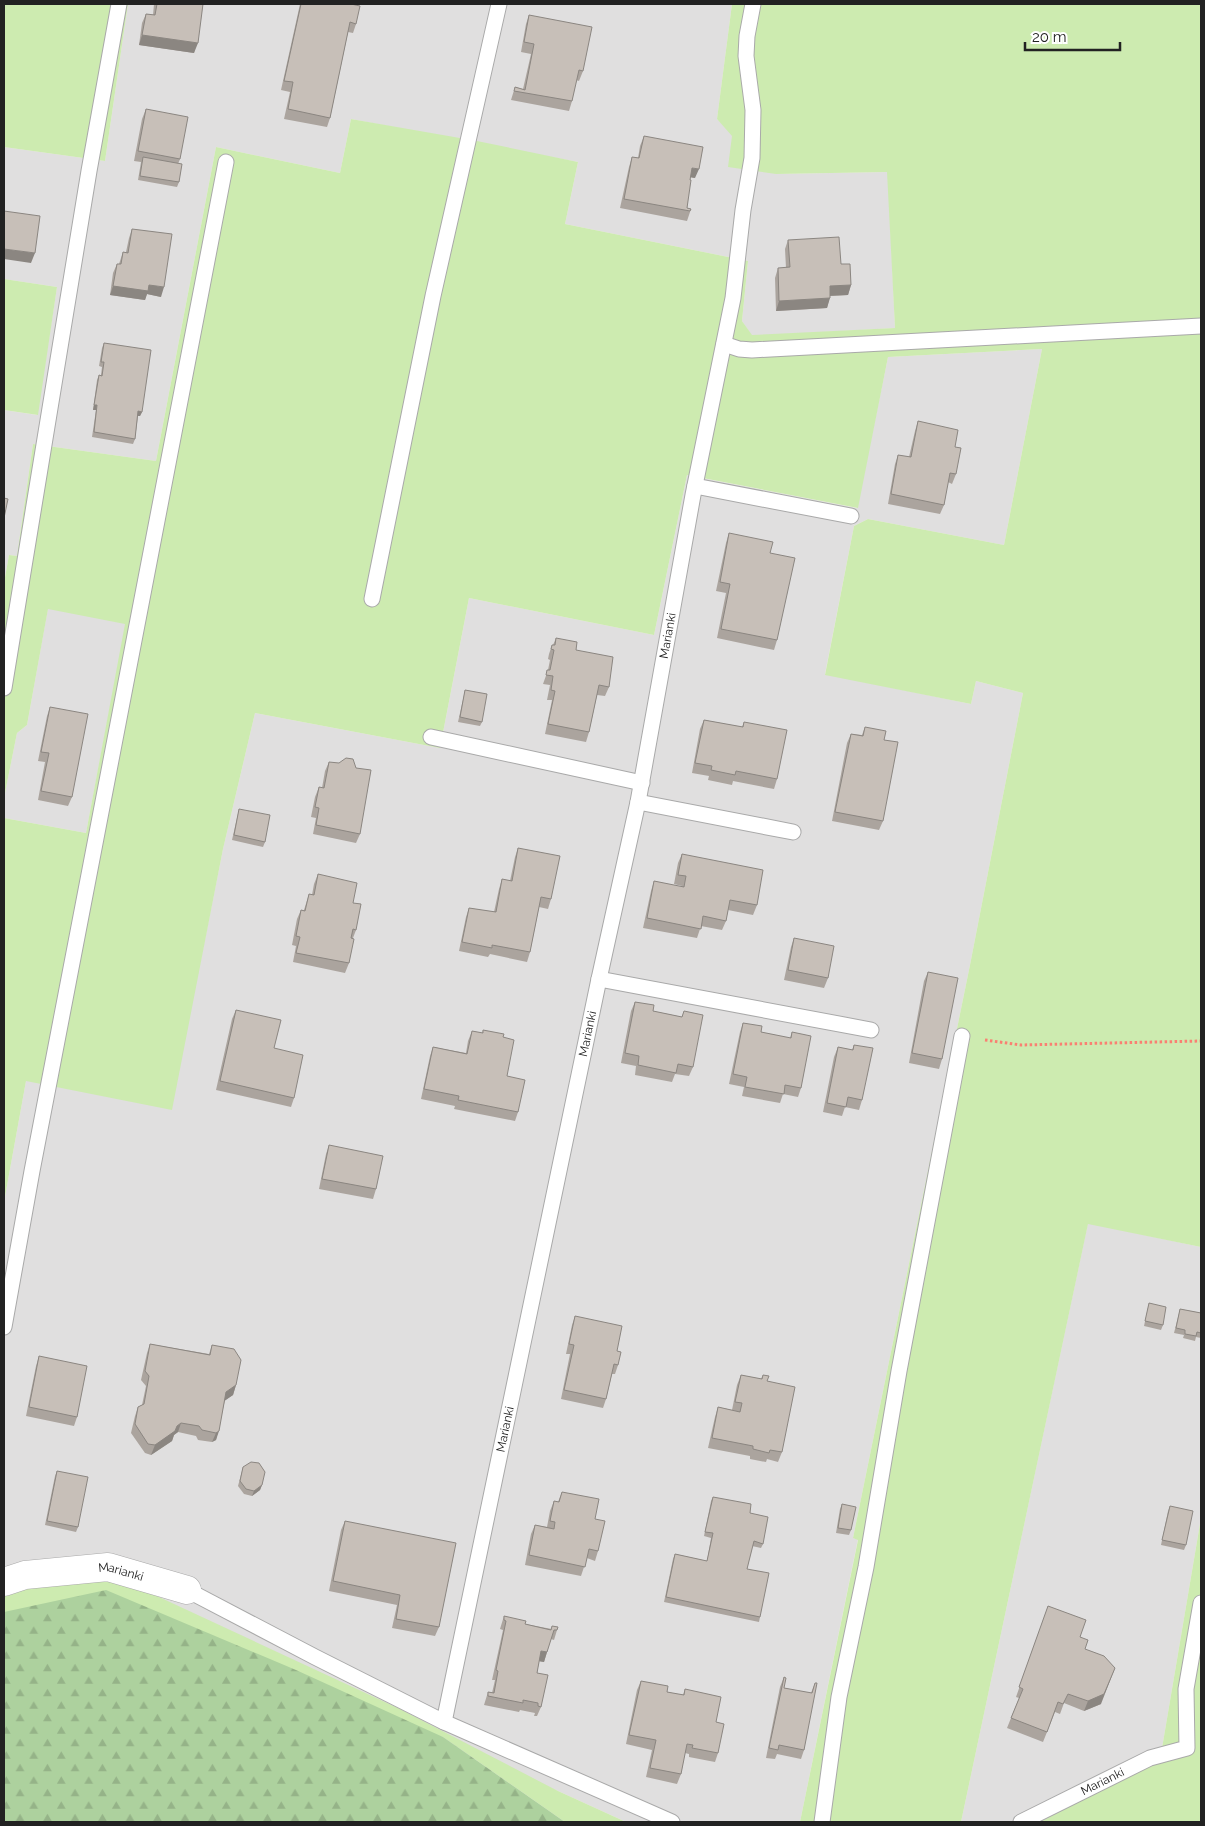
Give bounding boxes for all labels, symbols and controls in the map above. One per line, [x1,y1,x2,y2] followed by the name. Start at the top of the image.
[1025,20,1120,52] scale bar
[1032,28,1067,46] text: 20 m
[657,612,679,660] street label: Marianki
[576,1010,599,1058] street label: Marianki
[493,1405,517,1453] street label: Marianki
[98,1560,145,1584] street label: Marianki
[1079,1765,1126,1798] street label: Marianki

